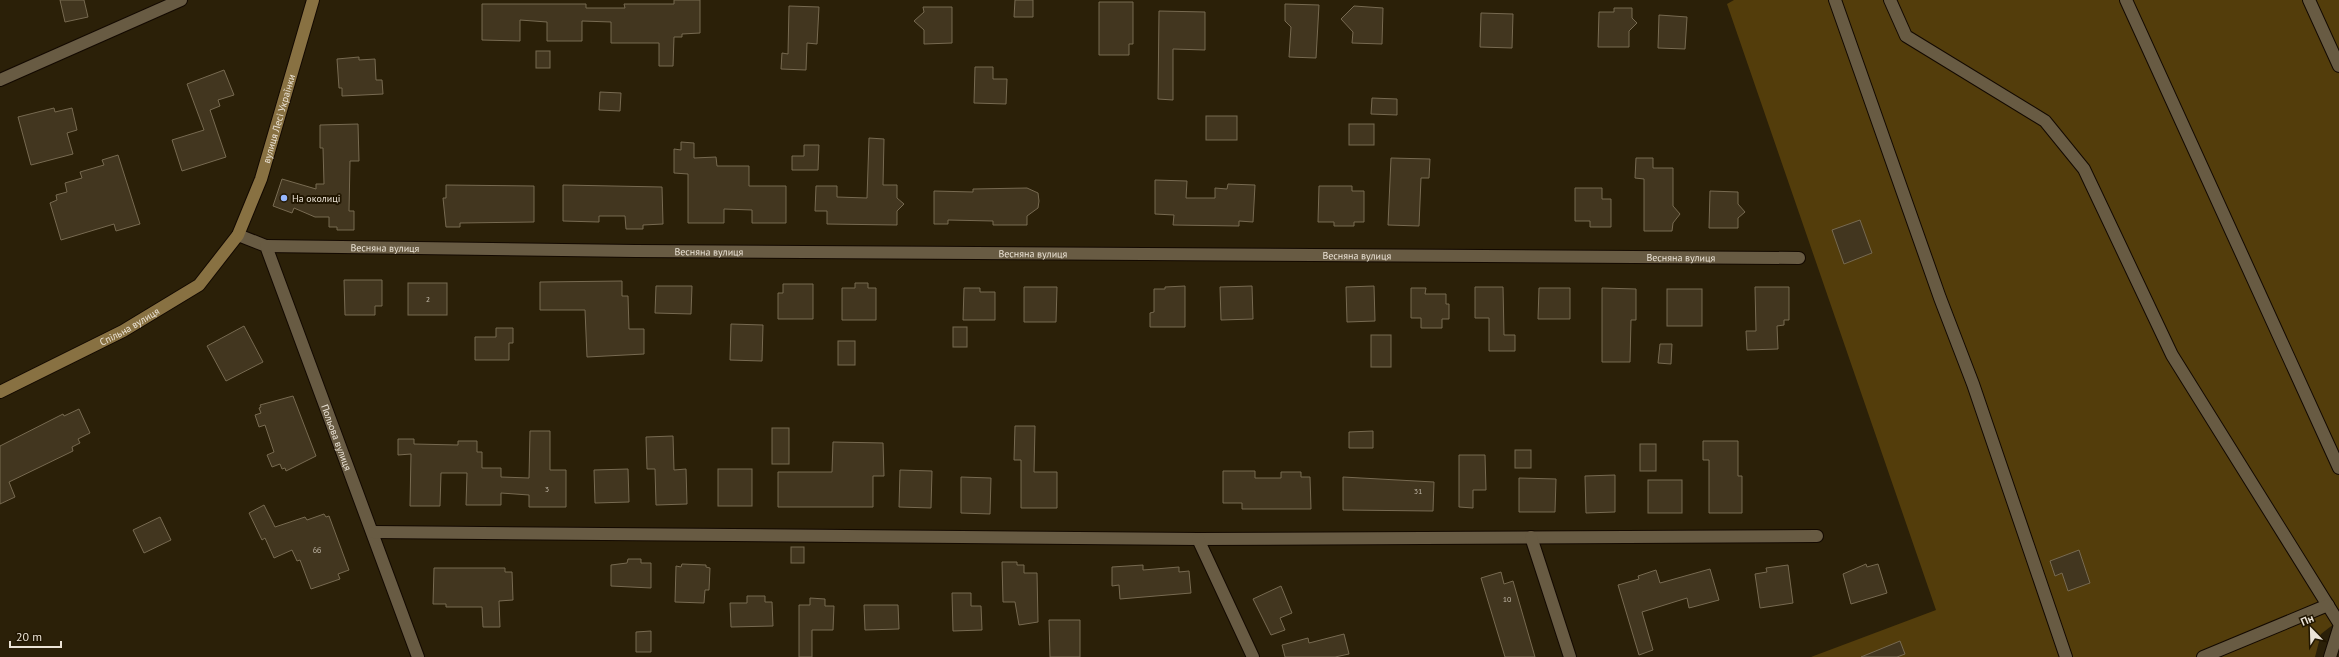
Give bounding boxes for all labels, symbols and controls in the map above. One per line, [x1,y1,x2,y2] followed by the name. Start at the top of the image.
[260,73,298,165] street label: вулиця Лесі Українки
[292,192,340,205] place label: На околиці
[279,193,289,203] marker: На околиці
[350,241,420,255] street label: Весняна вулиця
[675,245,744,259] street label: Весняна вулиця
[999,247,1068,261] street label: Весняна вулиця
[1323,249,1392,263] street label: Весняна вулиця
[1646,251,1716,264] street label: Весняна вулиця
[426,294,430,304] house number: 2
[97,304,162,349] street label: Спільна вулиця
[318,402,355,473] street label: Польова вулиця
[545,484,549,494] house number: 3
[1414,486,1422,496] house number: 31
[313,545,321,555] house number: 6б
[1503,594,1512,604] house number: 10
[2291,609,2331,649] north arrow
[2298,611,2316,629] text: Пн
[10,623,61,649] scale bar
[16,629,42,644] text: 20 m

